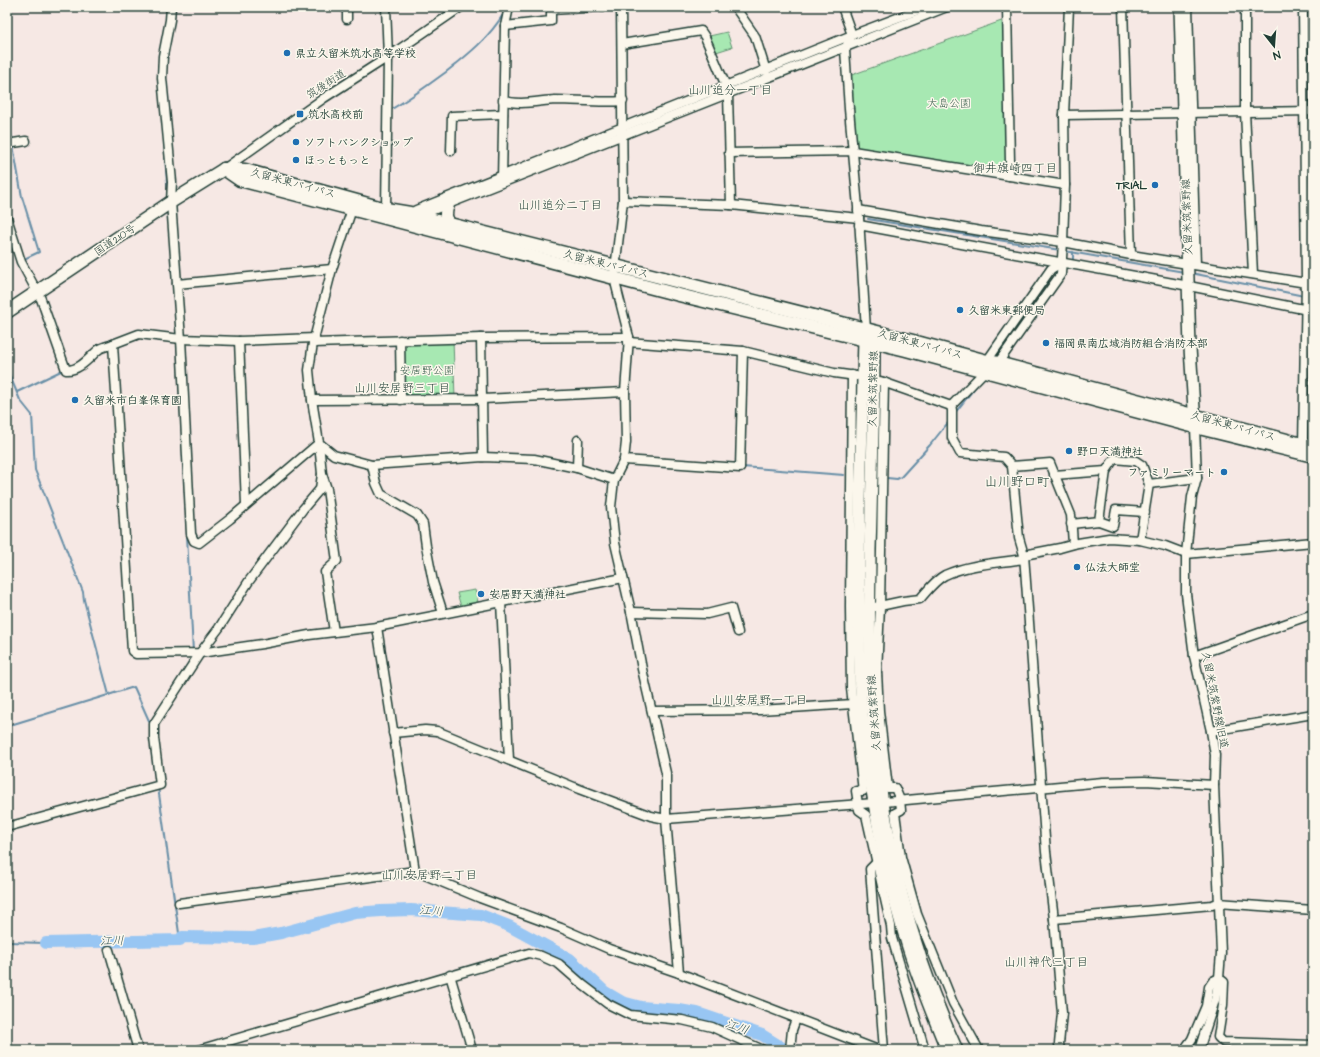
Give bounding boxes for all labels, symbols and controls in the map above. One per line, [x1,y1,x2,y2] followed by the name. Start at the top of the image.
[1254,26,1294,66] north arrow
[295,46,416,61] place label: 県立久留米筑水高等学校
[1271,47,1282,63] text: N
[282,48,292,58] marker: 県立久留米筑水高等学校
[303,66,349,102] street label: 筑後街道
[688,82,772,99] district label: 山川追分一丁目
[927,96,971,111] park label: 大島公園
[308,107,363,122] place label: 筑水高校前
[295,109,305,119] marker: 筑水高校前
[304,135,413,150] place label: ソフトバンクショップ
[291,137,301,147] marker: ソフトバンクショップ
[304,153,370,168] place label: ほっともっと
[291,155,301,165] marker: ほっともっと
[973,160,1057,177] district label: 御井旗崎四丁目
[249,164,337,202] street label: 久留米東バイパス
[1115,178,1147,193] place label: TRIAL
[1178,178,1196,256] street label: 久留米筑紫野線
[1150,180,1160,190] marker: TRIAL
[518,197,602,214] district label: 山川追分二丁目
[91,220,139,260] street label: 国道210号
[562,246,650,282] street label: 久留米東バイパス
[968,303,1045,318] place label: 久留米東郵便局
[955,305,965,315] marker: 久留米東郵便局
[876,325,964,363] street label: 久留米東バイパス
[1054,336,1208,351] place label: 福岡県南広域消防組合消防本部
[1041,338,1051,348] marker: 福岡県南広域消防組合消防本部
[865,350,881,428] street label: 久留米筑紫野線
[400,363,455,378] park label: 安居野公園
[354,380,450,397] district label: 山川安居野三丁目
[83,393,182,408] place label: 久留米市白峯保育園
[70,395,80,405] marker: 久留米市白峯保育園
[1189,407,1277,445] street label: 久留米東バイパス
[1077,444,1143,459] place label: 野口天満神社
[1064,446,1074,456] marker: 野口天満神社
[1128,465,1216,480] place label: ファミリーマート
[1219,467,1229,477] marker: ファミリーマート
[984,473,1050,491] district label: 山川野口町
[1085,560,1140,575] place label: 仏法大師堂
[1072,562,1082,572] marker: 仏法大師堂
[489,587,566,602] place label: 安居野天満神社
[476,589,486,599] marker: 安居野天満神社
[1198,650,1232,750] street label: 久留米筑紫野線旧道
[864,674,884,752] street label: 久留米筑紫野線
[711,692,807,709] district label: 山川安居野一丁目
[381,867,477,884] district label: 山川安居野二丁目
[418,901,444,921] water label: 江川
[100,932,124,950] water label: 江川
[1004,954,1088,971] district label: 山川神代三丁目
[723,1015,751,1039] water label: 江川

